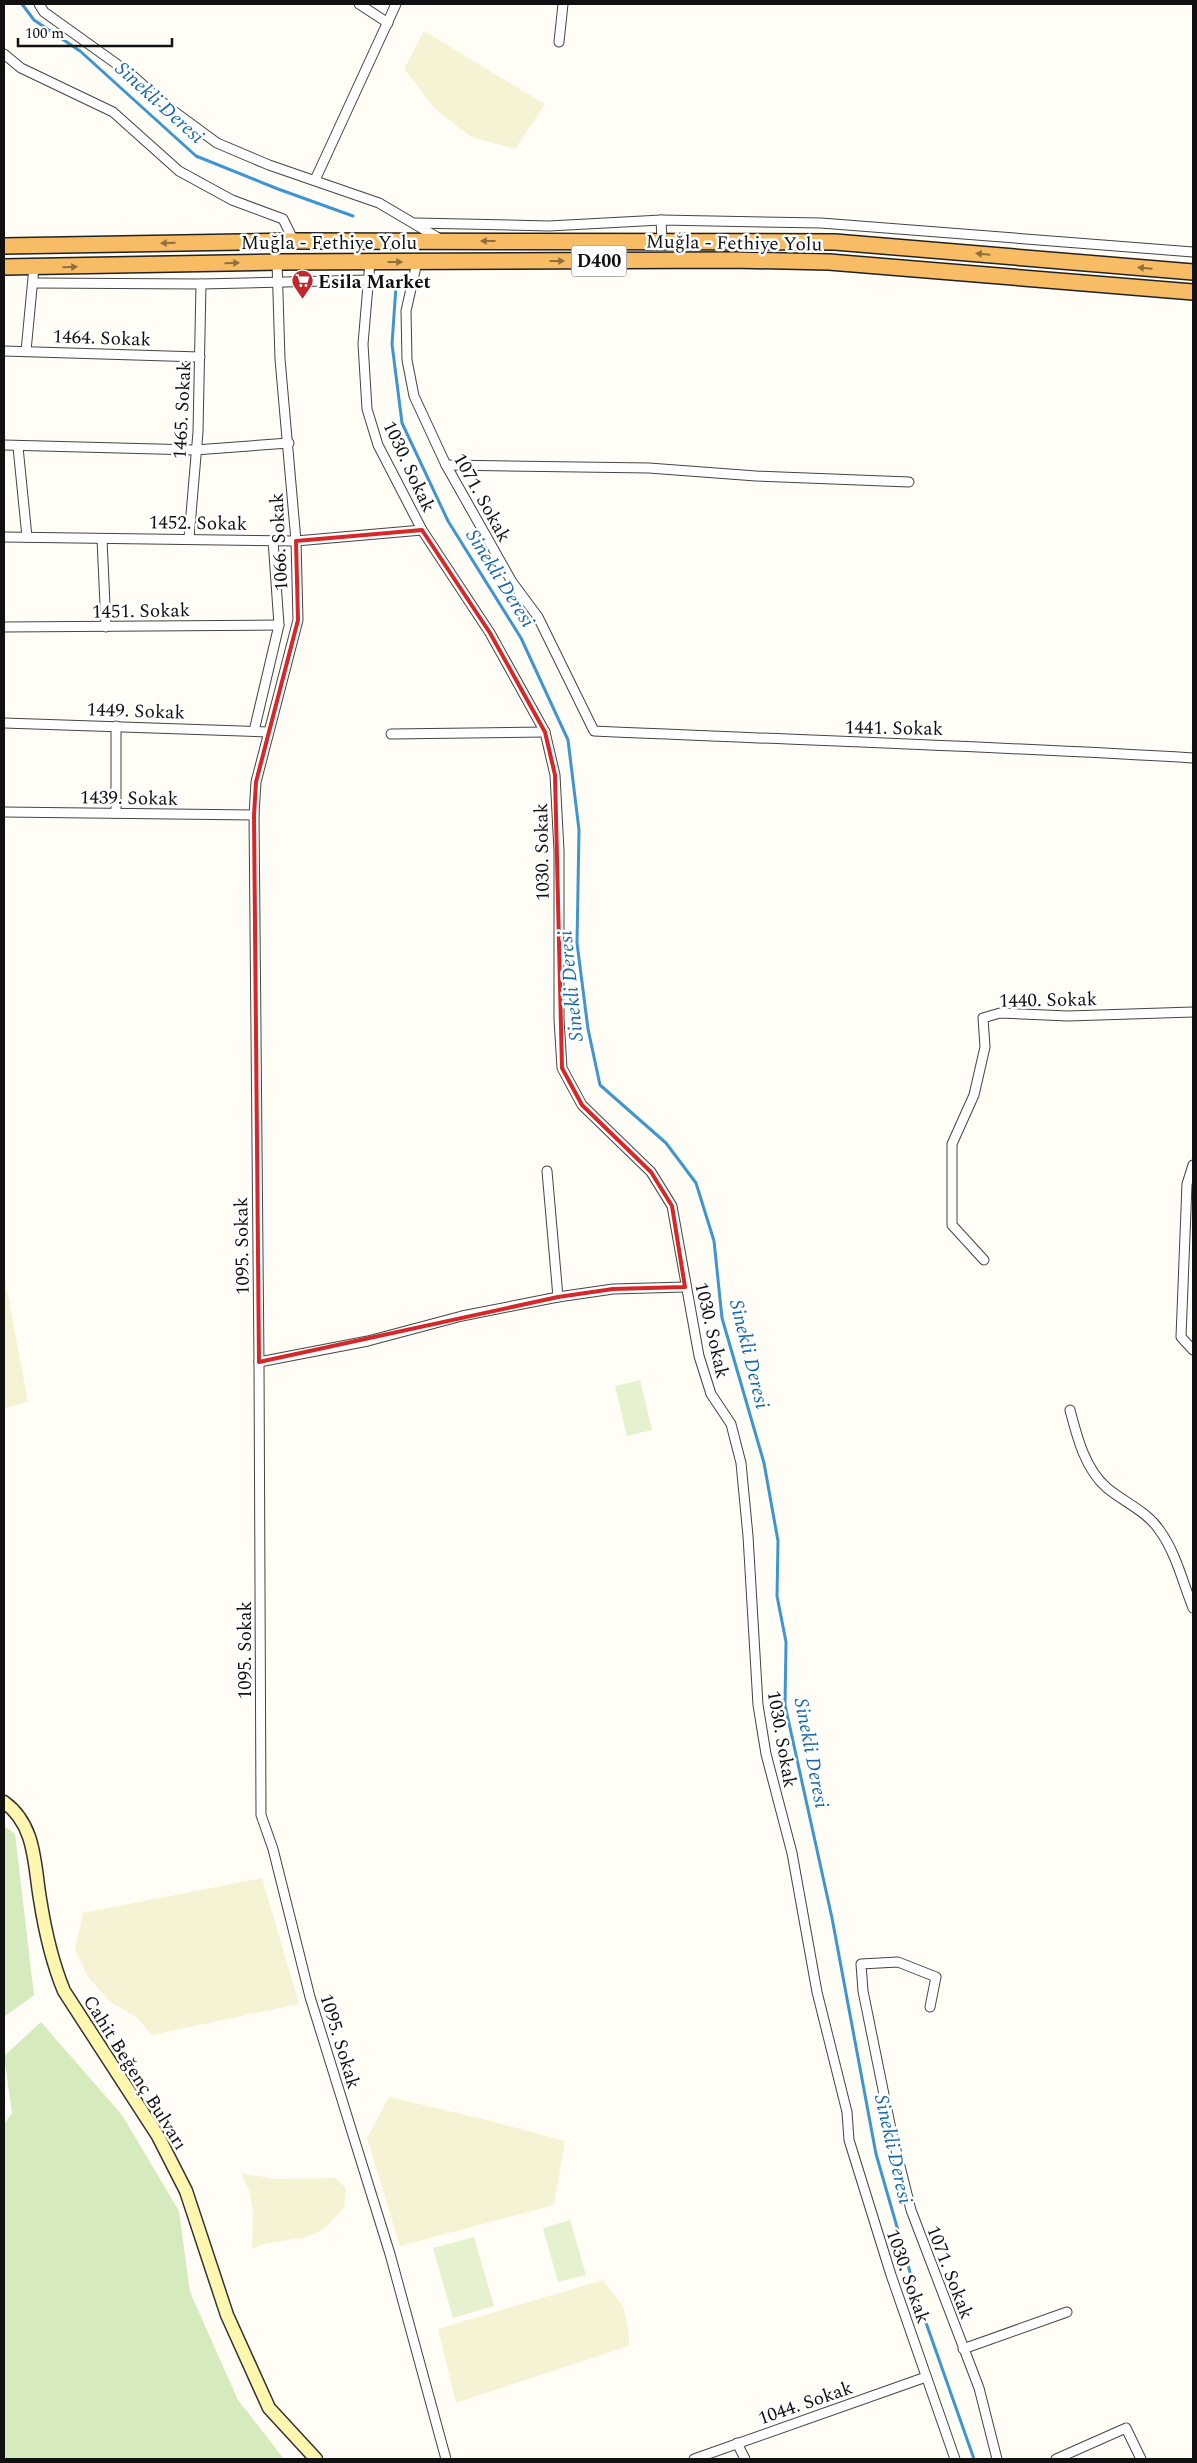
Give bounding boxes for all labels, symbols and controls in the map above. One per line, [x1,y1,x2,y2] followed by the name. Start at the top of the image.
[18,15,171,47] scale bar
[25,22,64,45] text: 100 m
[108,54,211,151] water label: Sinekli Deresi
[646,227,823,260] street label: Muğla - Fethiye Yolu
[241,229,418,258] street label: Muğla - Fethiye Yolu
[480,237,496,245] one-way arrow
[160,239,176,247] one-way arrow
[572,246,626,276] road number: D400
[974,250,990,258] one-way arrow
[550,257,566,265] one-way arrow
[387,258,403,266] one-way arrow
[225,259,241,267] one-way arrow
[62,262,78,270] one-way arrow
[1136,264,1152,272] one-way arrow
[318,268,431,297] place label: Esila Market
[290,269,314,300] supermarket icon: Esila Market
[52,322,152,355] street label: 1464. Sokak
[165,360,200,460] street label: 1465. Sokak
[375,416,443,518] street label: 1030. Sokak
[445,448,518,548] street label: 1071. Sokak
[262,492,297,592] street label: 1066. Sokak
[149,508,248,539] street label: 1452. Sokak
[458,523,543,634] water label: Sinekli Deresi
[92,596,191,627] street label: 1451. Sokak
[86,695,186,728] street label: 1449. Sokak
[845,713,944,744] street label: 1441. Sokak
[80,783,179,814] street label: 1439. Sokak
[527,802,558,901] street label: 1030. Sokak
[550,929,592,1043] water label: Sinekli Deresi
[999,985,1098,1016] street label: 1440. Sokak
[227,1196,258,1295] street label: 1095. Sokak
[686,1279,737,1382] street label: 1030. Sokak
[721,1297,777,1412] water label: Sinekli Deresi
[231,1600,260,1699] street label: 1095. Sokak
[759,1688,804,1791] street label: 1030. Sokak
[786,1696,836,1811] water label: Sinekli Deresi
[75,1990,194,2156] street label: Cahit Beğenç Bulvarı
[311,1990,368,2093] street label: 1095. Sokak
[866,2092,920,2207] water label: Sinekli Deresi
[918,2221,981,2324] street label: 1071. Sokak
[878,2225,937,2328] street label: 1030. Sokak
[754,2374,857,2433] street label: 1044. Sokak

